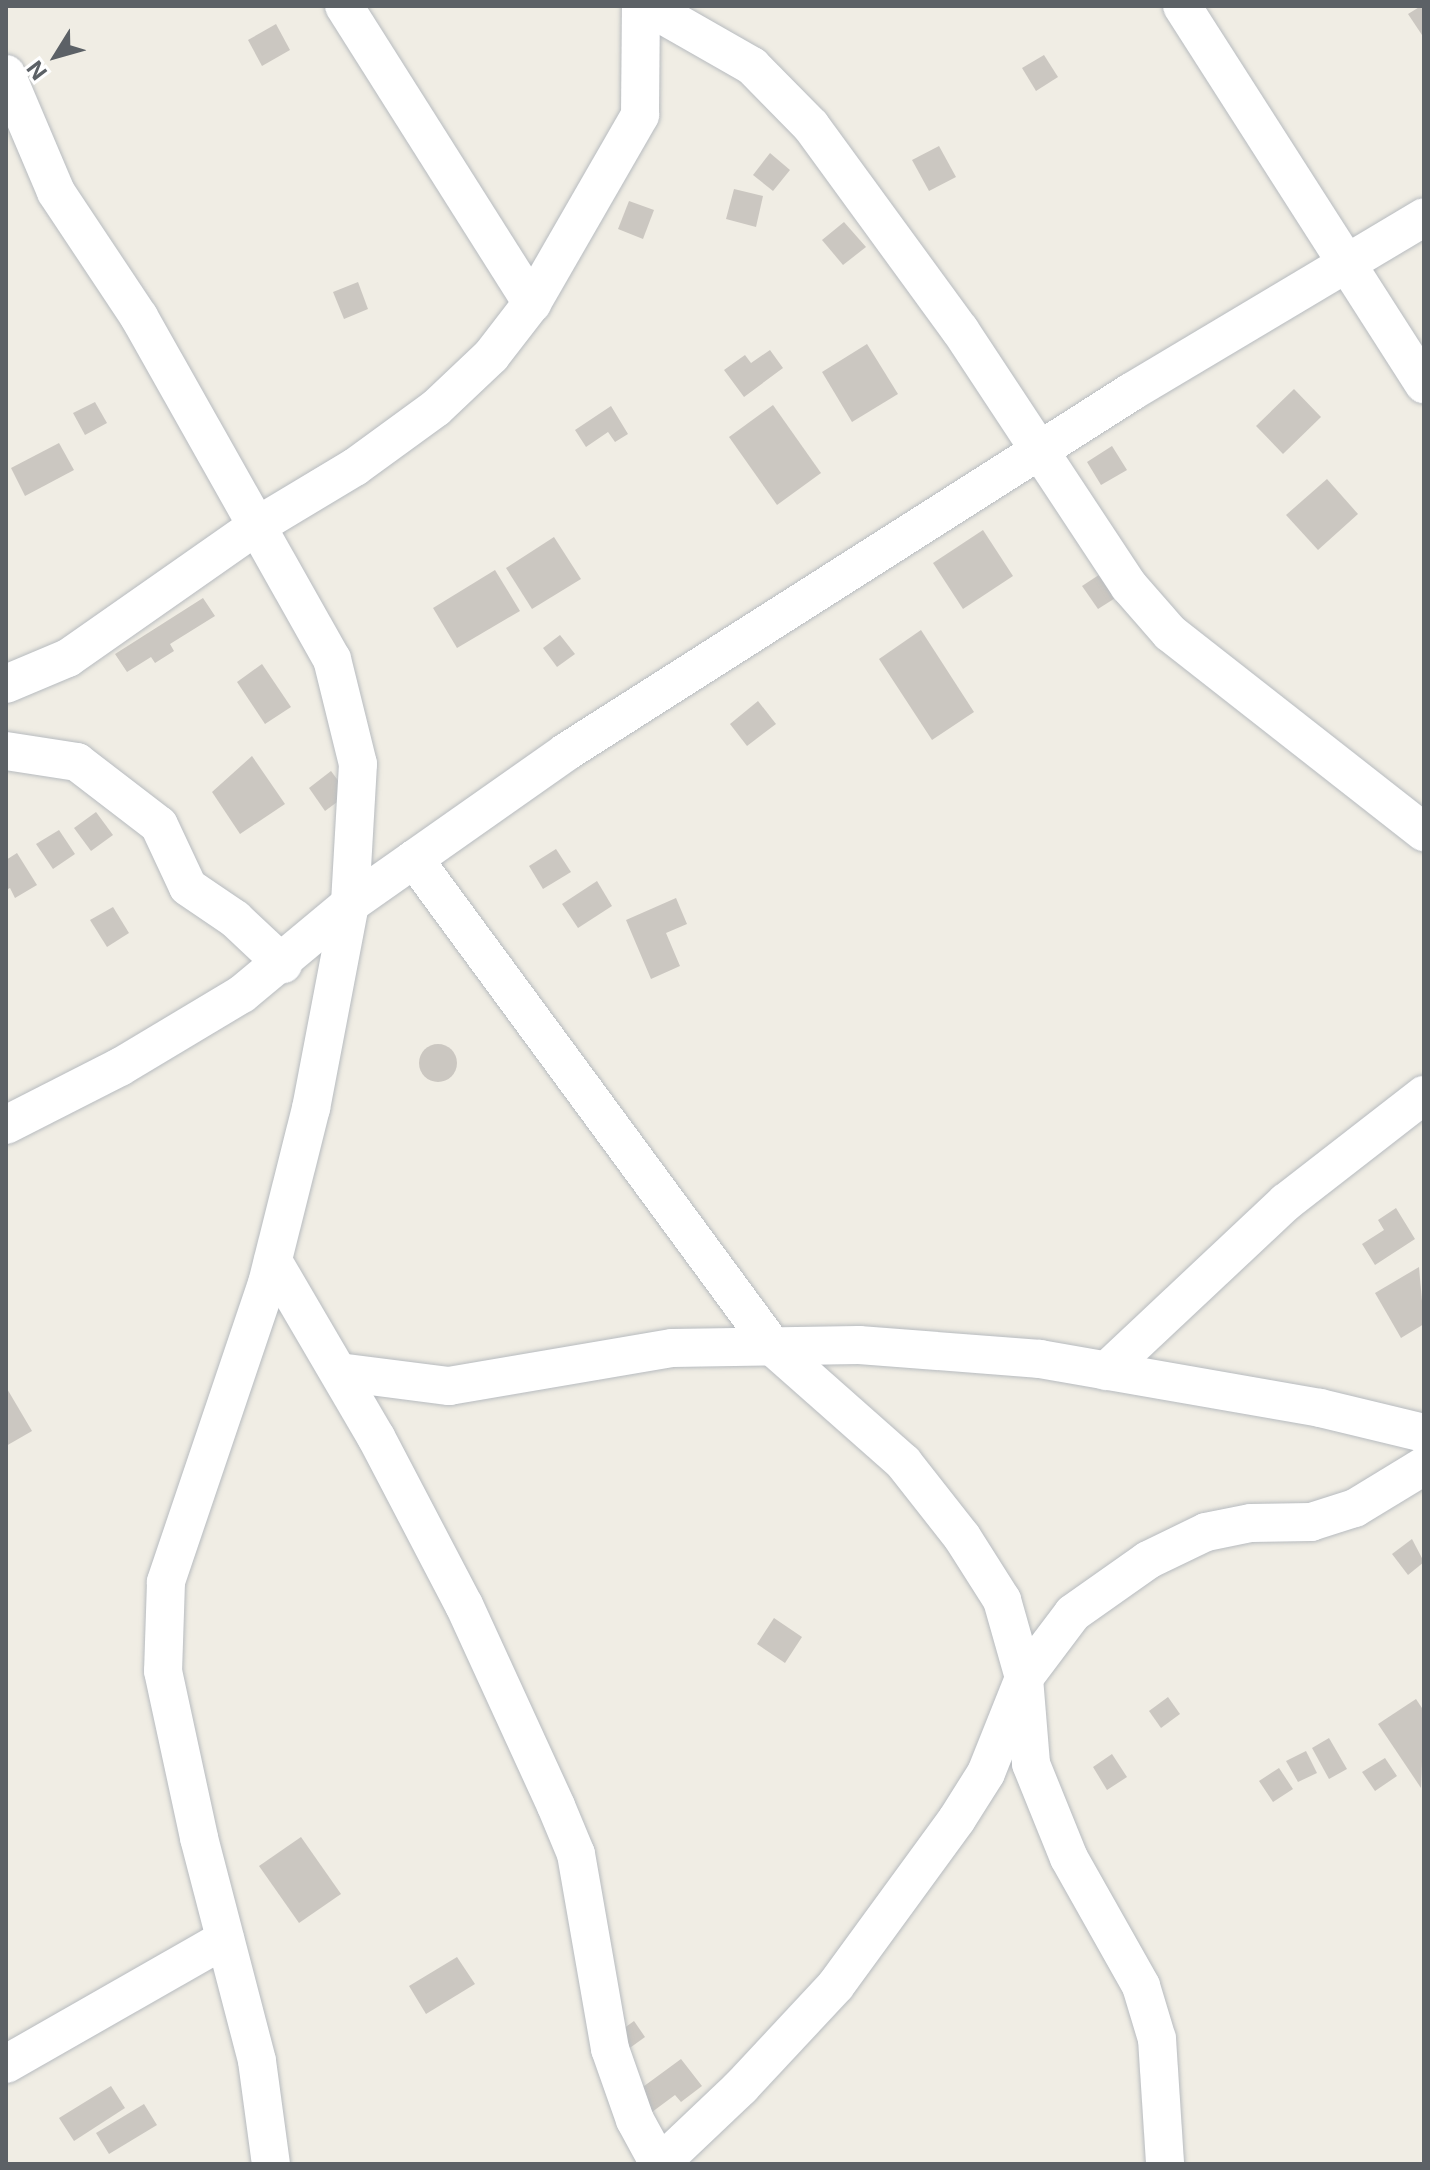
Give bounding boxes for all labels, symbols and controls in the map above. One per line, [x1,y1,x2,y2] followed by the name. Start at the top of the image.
[16,16,96,96] north arrow
[21,56,52,85] text: N

